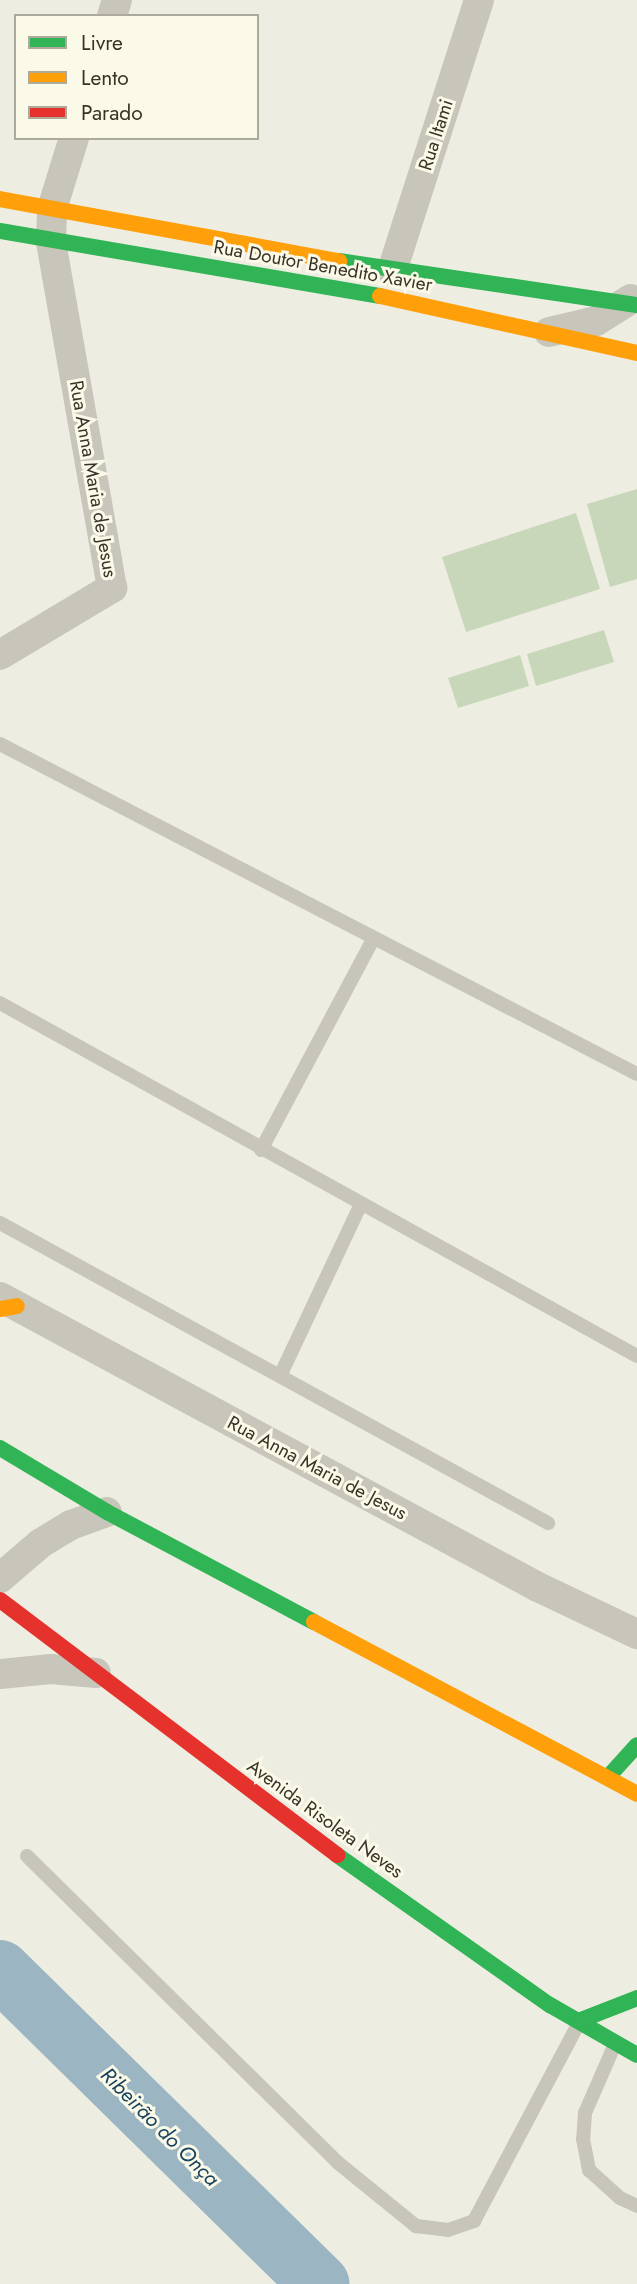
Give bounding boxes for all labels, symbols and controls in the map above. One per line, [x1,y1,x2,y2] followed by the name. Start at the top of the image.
[14,14,259,140] legend
[81,28,123,58] text: Livre
[81,63,129,93] text: Lento
[414,96,458,174] street label: Rua Itami
[81,98,143,128] text: Parado
[212,236,434,296] street label: Rua Doutor Benedito Xavier
[64,379,122,579] street label: Rua Anna Maria de Jesus
[224,1411,410,1525] street label: Rua Anna Maria de Jesus
[243,1755,407,1883] street label: Avenida Risoleta Neves
[95,2062,225,2192] water label: Ribeirão do Onça

